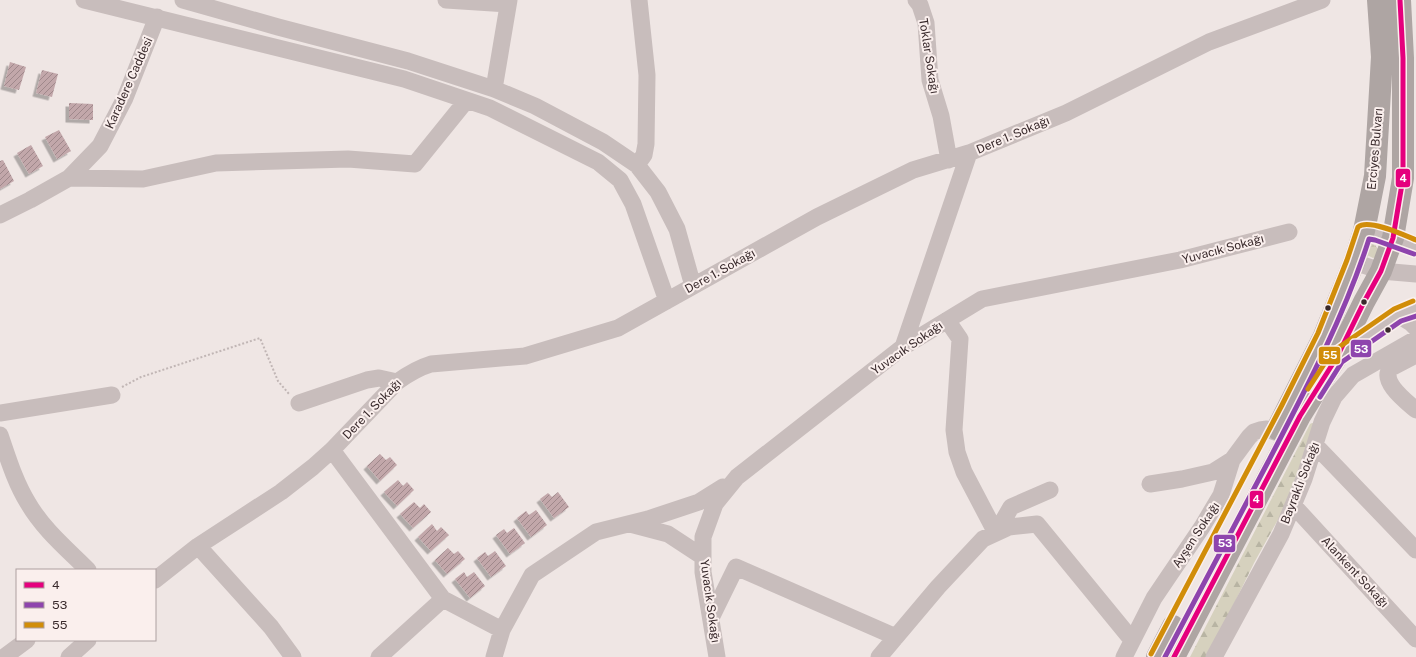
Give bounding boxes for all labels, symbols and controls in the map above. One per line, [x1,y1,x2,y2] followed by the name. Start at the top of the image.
[916,17,942,95] street label: Toklar Sokağı
[102,35,156,131] street label: Karadere Caddesi
[1364,108,1386,190] street label: Erciyes Bulvarı
[974,113,1052,157] street label: Dere 1. Sokağı
[1395,168,1411,188] line badge: 4
[1399,172,1407,184] text: 4
[1181,231,1265,267] street label: Yuvacık Sokağı
[682,246,758,296] street label: Dere 1. Sokağı
[1359,297,1369,307] unlabelled marker
[1323,303,1333,313] unlabelled marker
[869,318,945,378] street label: Yuvacık Sokağı
[1383,325,1393,335] unlabelled marker
[1350,339,1372,358] line badge: 53
[1354,343,1368,355] text: 53
[1318,346,1341,365] line badge: 55
[1323,349,1337,361] text: 55
[340,376,404,442] street label: Dere 1. Sokağı
[1278,440,1322,526] street label: Bayraklı Sokağı
[1249,490,1264,509] line badge: 4
[1252,493,1260,505] text: 4
[1170,500,1222,570] street label: Ayşen Sokağı
[1213,534,1236,553] line badge: 53
[1319,534,1391,610] street label: Alankent Sokağı
[1218,537,1232,549] text: 53
[697,559,723,643] street label: Yuvacık Sokağı
[16,569,156,641] legend
[52,578,60,592] text: 4
[52,598,67,612] text: 53
[52,618,68,632] text: 55

